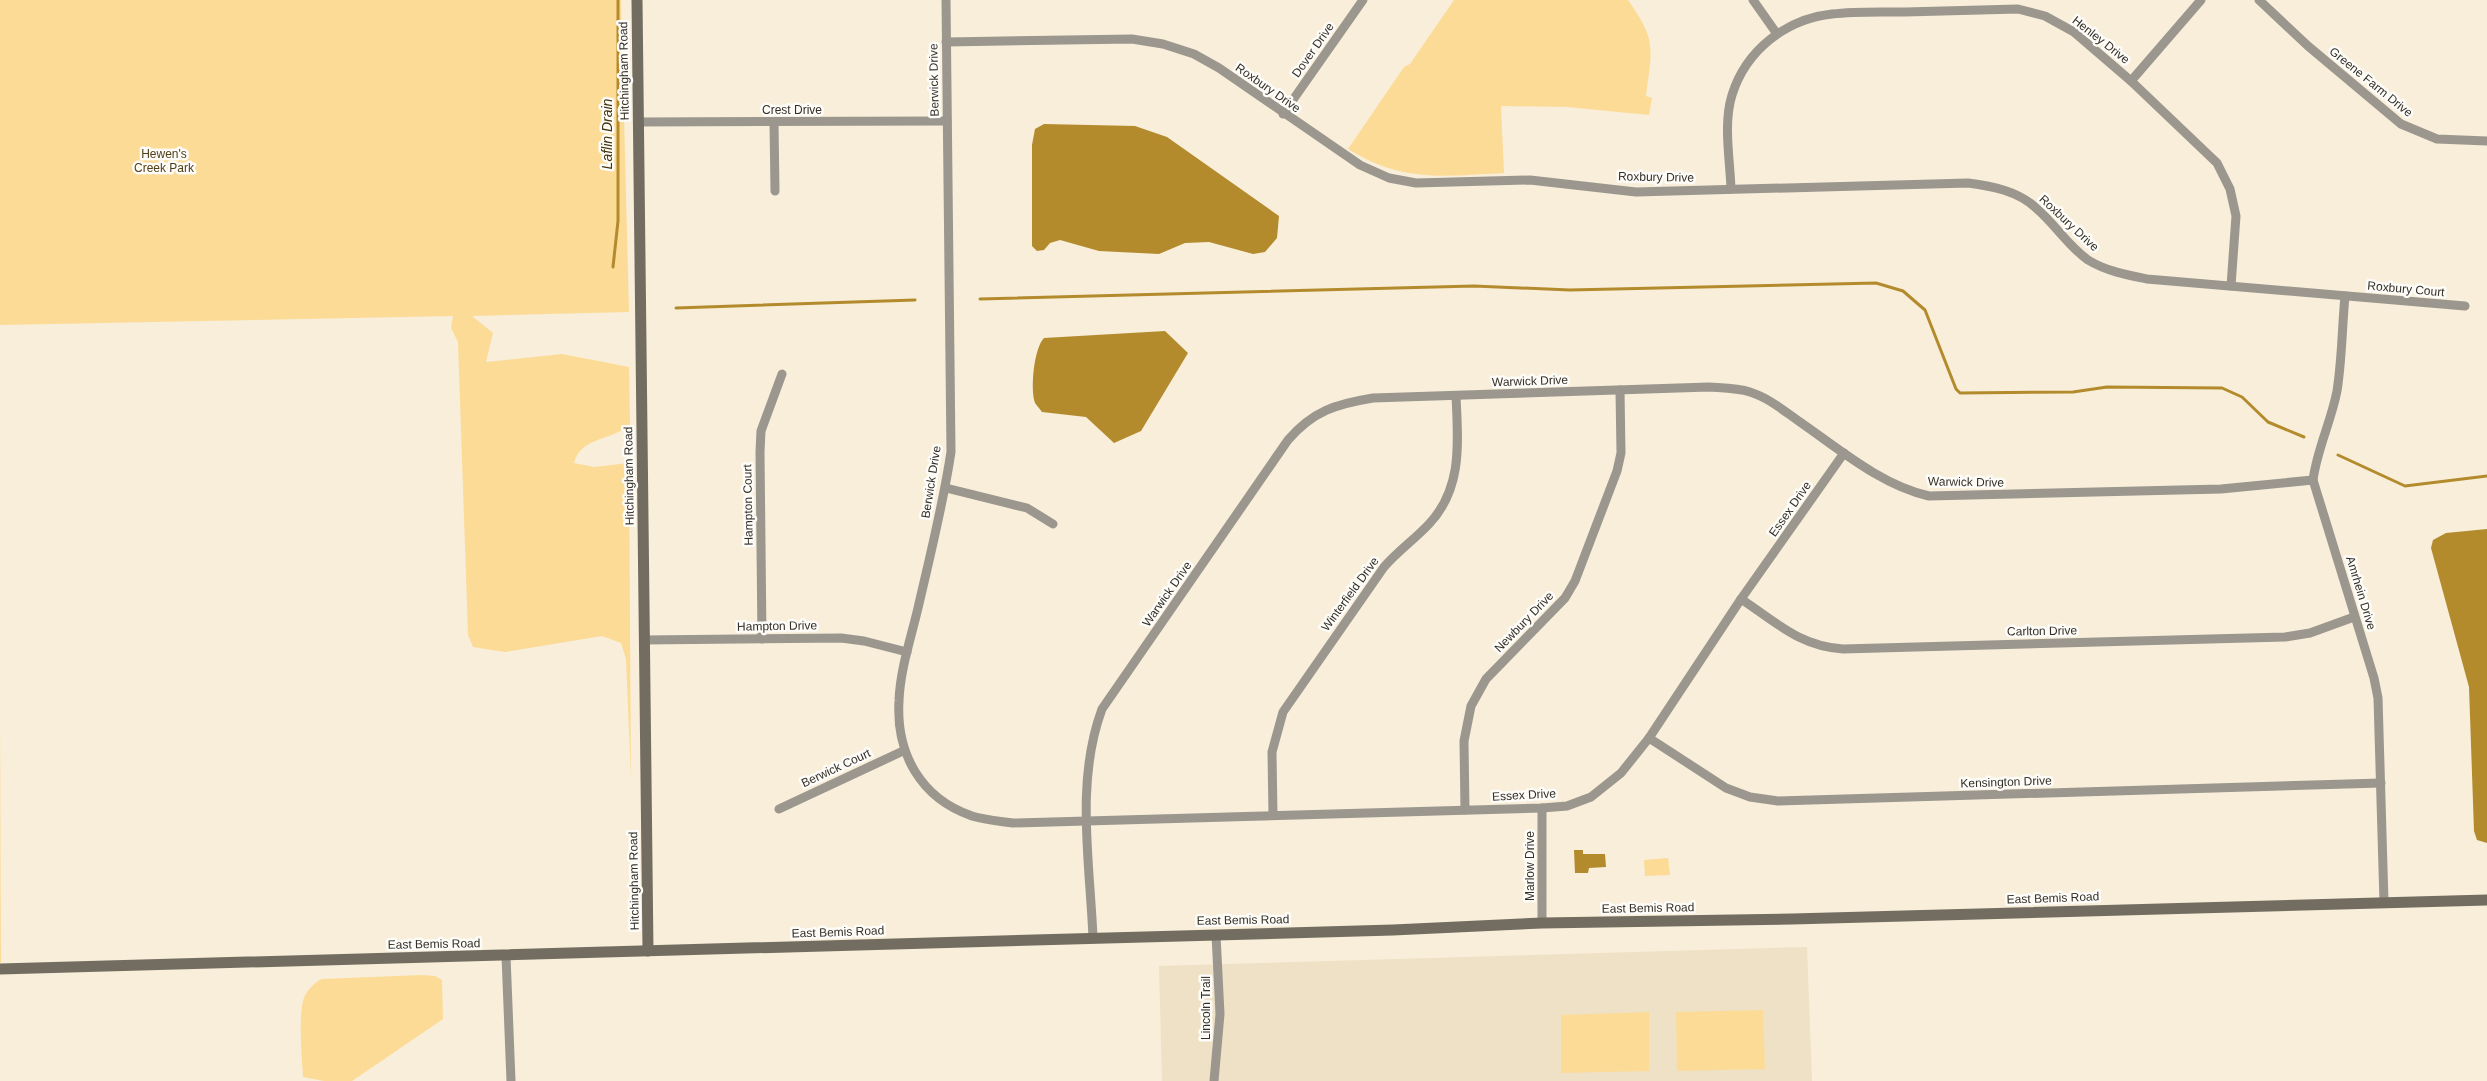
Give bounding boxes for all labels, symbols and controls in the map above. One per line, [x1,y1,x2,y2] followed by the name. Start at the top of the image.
[2070,13,2133,67] street label: Henley Drive
[1289,20,1337,80] street label: Dover Drive
[616,22,632,120] street label: Hitchingham Road
[926,43,942,117] street label: Berwick Drive
[2327,44,2416,120] street label: Greene Farm Drive
[1233,60,1303,116] street label: Roxbury Drive
[599,98,615,169] water label: Laflin Drain
[762,103,822,117] street label: Crest Drive
[134,147,195,175] park label: Hewen's Creek Park
[1618,169,1694,185] street label: Roxbury Drive
[2036,192,2102,254] street label: Roxbury Drive
[2367,279,2446,299] street label: Roxbury Court
[1492,373,1569,389] street label: Warwick Drive
[621,427,637,525] street label: Hitchingham Road
[918,444,944,519] street label: Berwick Drive
[740,464,756,546] street label: Hampton Court
[1928,474,2005,490] street label: Warwick Drive
[1766,479,1814,539] street label: Essex Drive
[1318,554,1382,634] street label: Winterfield Drive
[2343,555,2379,632] street label: Amrhein Drive
[1139,559,1195,629] street label: Warwick Drive
[1492,589,1557,655] street label: Newbury Drive
[737,618,817,634] street label: Hampton Drive
[2007,623,2077,639] street label: Carlton Drive
[799,746,873,790] street label: Berwick Court
[1960,773,2052,791] street label: Kensington Drive
[1492,786,1557,804] street label: Essex Drive
[1523,831,1537,901] street label: Marlow Drive
[626,832,642,930] street label: Hitchingham Road
[2006,889,2100,907] street label: East Bemis Road
[1602,900,1694,916] street label: East Bemis Road
[1197,912,1289,928] street label: East Bemis Road
[791,923,885,941] street label: East Bemis Road
[388,936,480,952] street label: East Bemis Road
[1199,976,1213,1040] street label: Lincoln Trail

